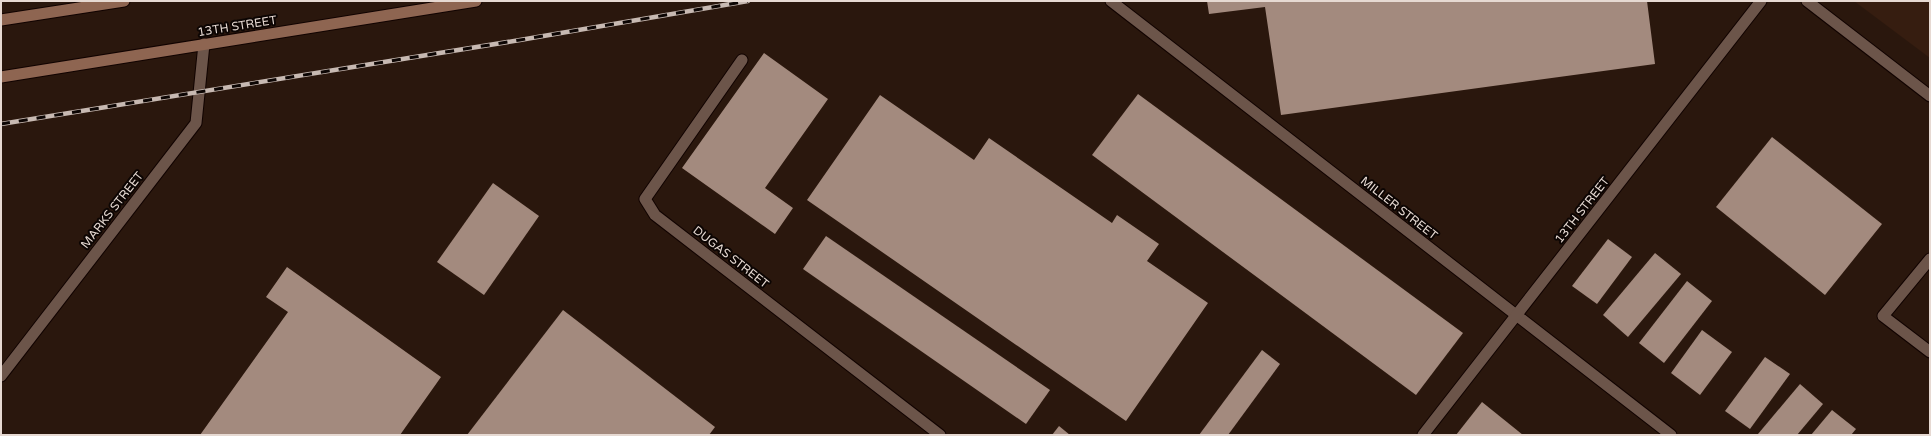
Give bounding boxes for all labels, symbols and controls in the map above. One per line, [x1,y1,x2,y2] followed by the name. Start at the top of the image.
[196,13,278,39] street label: 13TH STREET
[78,168,147,251] street label: MARKS STREET
[1358,174,1441,243] street label: MILLER STREET
[1552,174,1613,246] street label: 13TH STREET
[690,223,772,291] street label: DUGAS STREET

